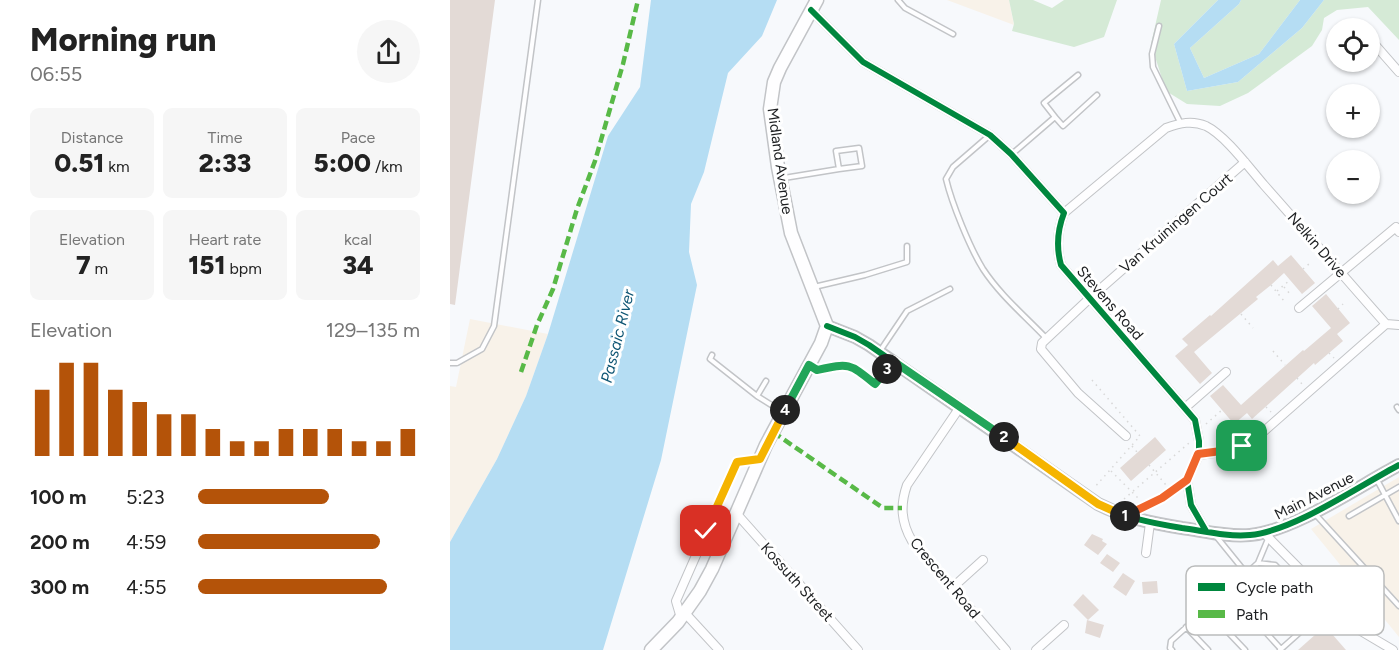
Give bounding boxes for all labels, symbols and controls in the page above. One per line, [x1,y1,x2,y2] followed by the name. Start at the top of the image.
[1326,18,1380,204] map controls
[1326,18,1380,72] button: locate
[30,20,216,59] text: Morning run
[357,20,420,83] button: share
[30,62,82,86] text: 06:55
[1326,84,1380,138] button: +
[764,107,796,215] street label: Midland Avenue
[61,128,123,147] text: Distance
[208,128,242,147] text: Time
[341,128,375,147] text: Pace
[54,147,104,179] text: 0.51
[199,147,251,179] text: 2:33
[313,147,371,179] text: 5:00
[1326,150,1380,204] button: −
[104,157,130,176] text: km
[371,157,403,176] text: /km
[1116,169,1236,277] street label: Van Kruiningen Court
[1284,209,1350,281] street label: Nelkin Drive
[59,230,125,249] text: Elevation
[189,230,261,249] text: Heart rate
[344,230,372,249] text: kcal
[76,249,91,281] text: 7
[188,249,225,281] text: 151
[342,249,374,281] text: 34
[91,259,108,278] text: m
[225,259,262,278] text: bpm
[1073,262,1147,344] street label: Stevens Road
[597,287,638,385] water label: Passaic River
[30,318,112,342] text: Elevation
[326,318,420,342] text: 129–135 m
[872,354,902,384] pin: 3
[883,359,891,378] text: 3
[770,395,800,425] pin: 4
[780,400,790,419] text: 4
[1216,420,1267,471] pin
[989,422,1019,452] pin: 2
[999,427,1009,446] text: 2
[1225,429,1258,462] icon: arrive
[1271,468,1357,524] street label: Main Avenue
[30,485,87,509] text: 100 m
[126,485,165,509] text: 5:23
[1110,501,1140,531] pin: 1
[680,505,731,556] pin
[1122,506,1128,525] text: 1
[689,514,722,547] icon: check
[30,530,90,554] text: 200 m
[126,530,166,554] text: 4:59
[906,534,984,622] street label: Crescent Road
[757,539,837,625] street label: Kossuth Street
[1186,566,1384,635] legend
[30,575,89,599] text: 300 m
[126,575,166,599] text: 4:55
[1236,578,1313,597] text: Cycle path
[1236,605,1268,624] text: Path

